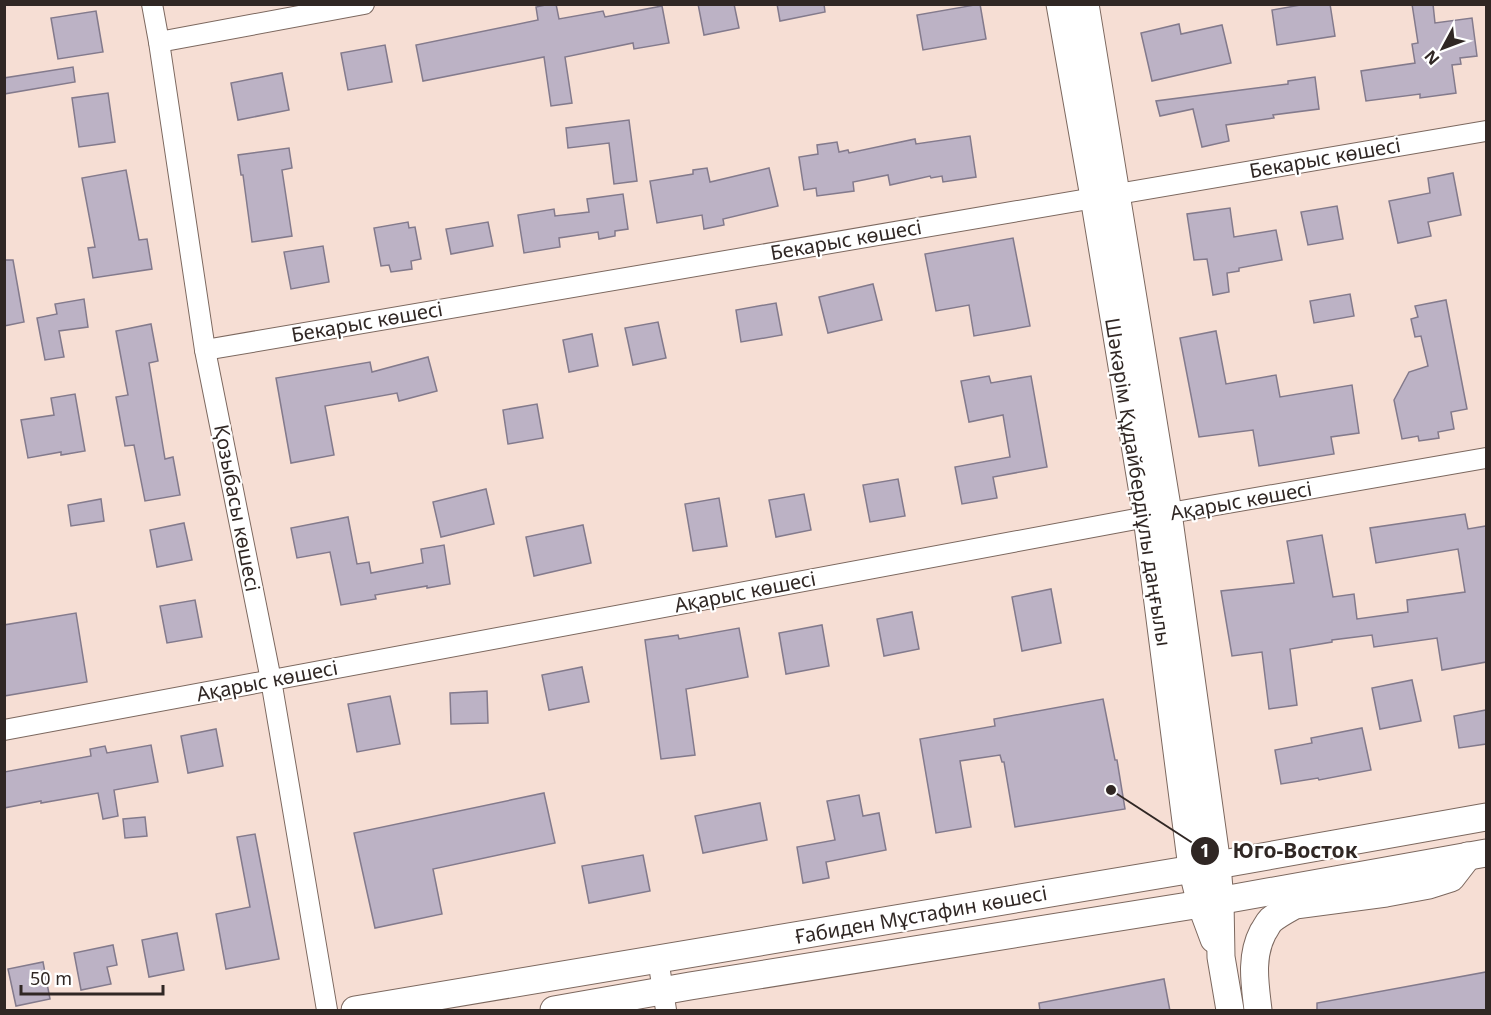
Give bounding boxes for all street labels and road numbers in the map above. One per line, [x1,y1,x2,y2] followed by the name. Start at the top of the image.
[1247,131,1403,184] street label: Бекарыс көшесі
[768,213,924,266] street label: Бекарыс көшесі
[289,295,445,348] street label: Бекарыс көшесі
[1099,316,1178,648] street label: Шәкәрім Құдайбердіұлы даңғылы
[208,422,267,594] street label: Қозыбасы көшесі
[1168,475,1314,526] street label: Ақарыс көшесі
[672,565,818,618] street label: Ақарыс көшесі
[194,654,340,707] street label: Ақарыс көшесі
[793,879,1049,950] street label: Ғабиден Мұстафин көшесі

